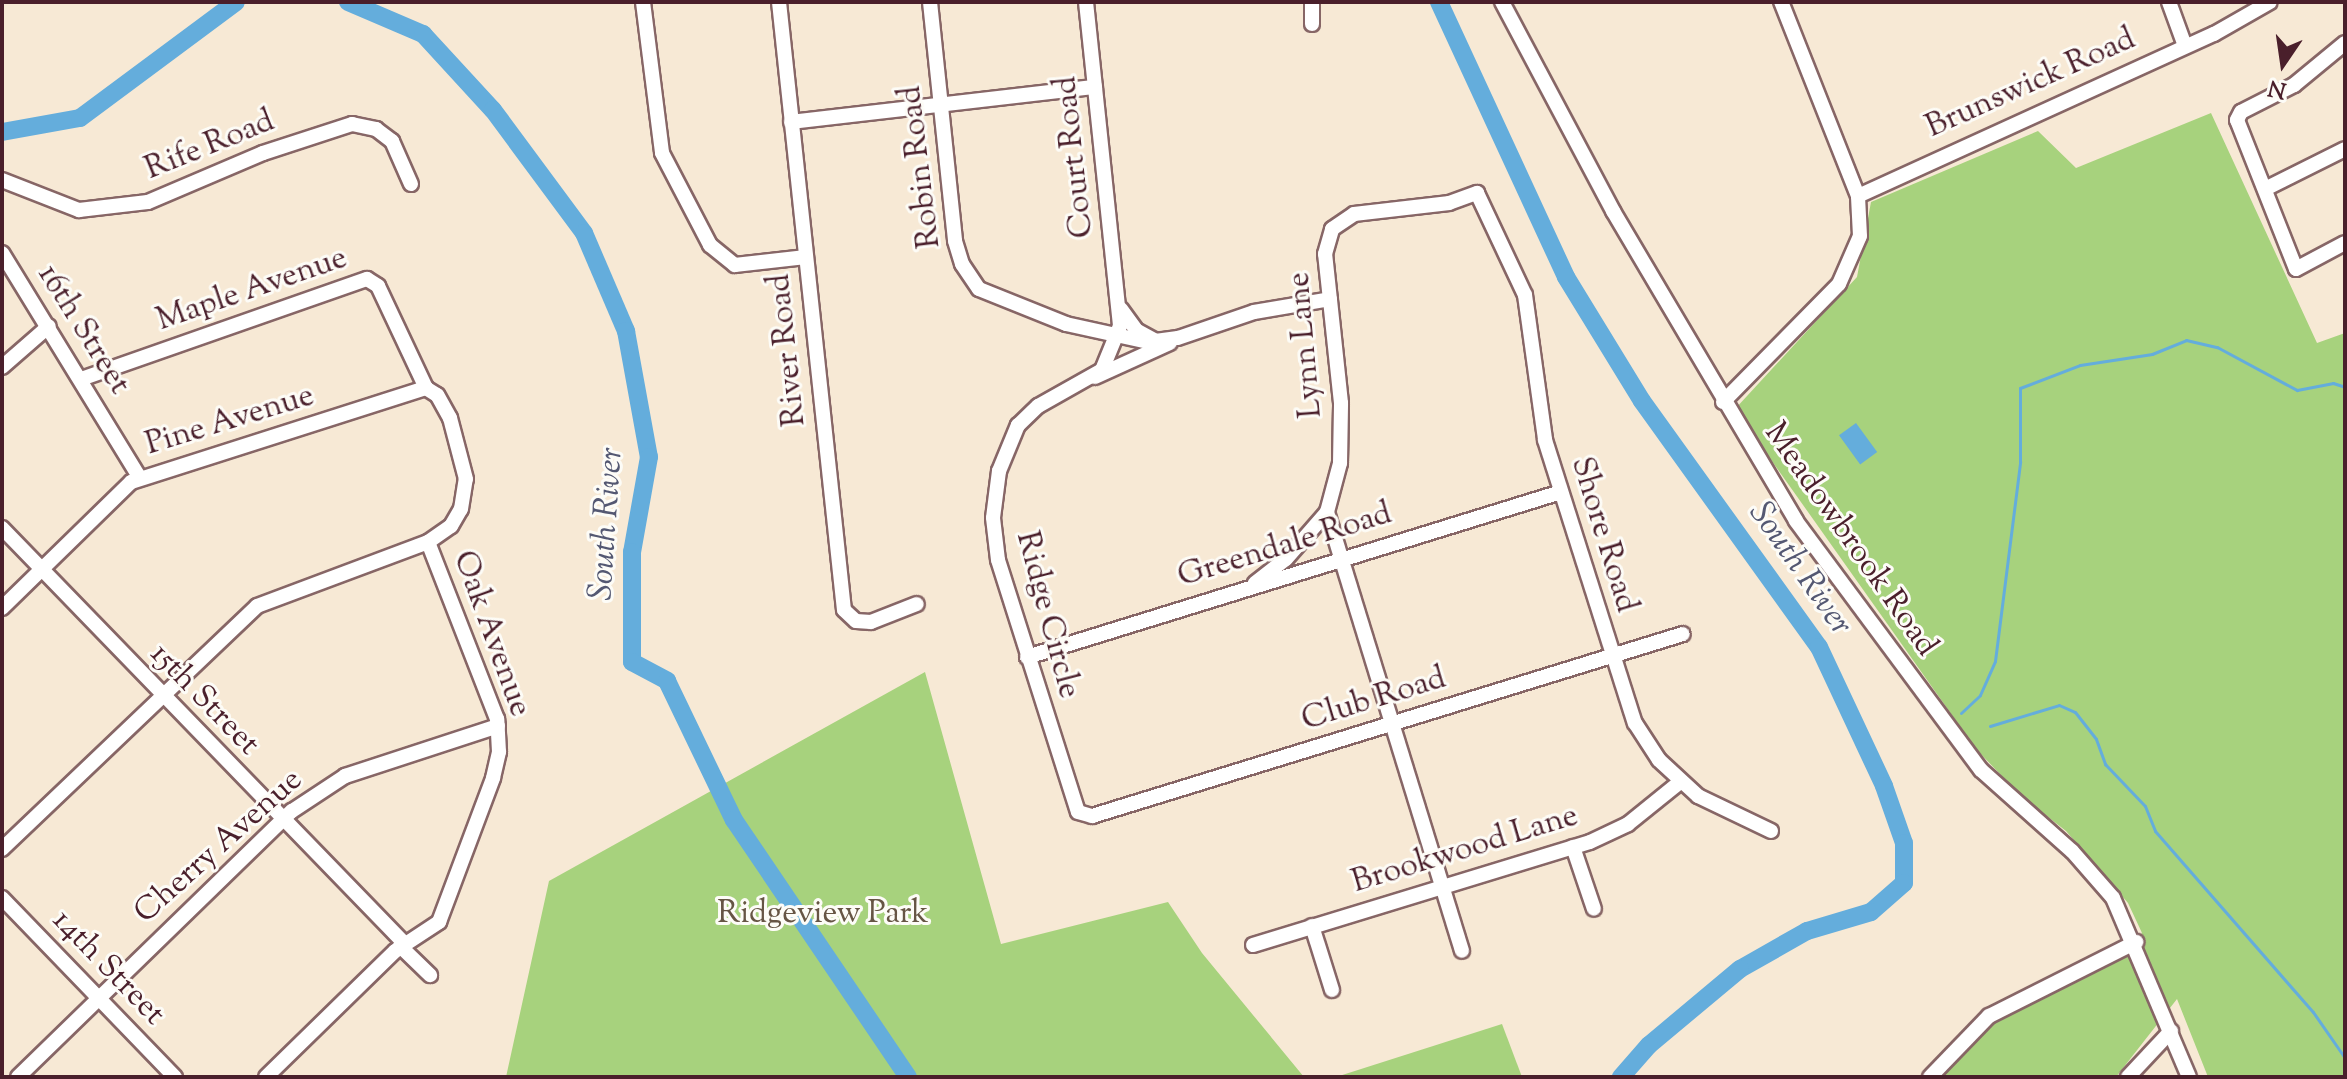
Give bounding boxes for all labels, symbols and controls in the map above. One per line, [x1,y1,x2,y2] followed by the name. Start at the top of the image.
[1920,21,2142,147] street label: Brunswick Road
[2243,24,2323,104] north arrow
[2265,70,2290,105] text: N
[1047,74,1103,240] street label: Court Road
[892,84,950,250] street label: Robin Road
[140,103,280,189] street label: Rife Road
[152,240,352,340] street label: Maple Avenue
[28,258,138,402] street label: 16th Street
[1280,270,1332,420] street label: Lynn Lane
[761,272,815,428] street label: River Road
[141,377,319,465] street label: Pine Avenue
[1755,416,1945,664] street label: Meadowbrook Road
[581,446,633,602] water label: South River
[1561,453,1645,617] street label: Shore Road
[1739,494,1861,644] water label: South River
[1173,495,1397,597] street label: Greendale Road
[1006,527,1088,703] street label: Ridge Circle
[443,546,539,722] street label: Oak Avenue
[141,636,267,764] street label: 15th Street
[1297,660,1451,740] street label: Club Road
[127,762,311,932] street label: Cherry Avenue
[1347,797,1583,903] street label: Brookwood Lane
[717,895,929,933] park label: Ridgeview Park
[44,902,172,1034] street label: 14th Street

